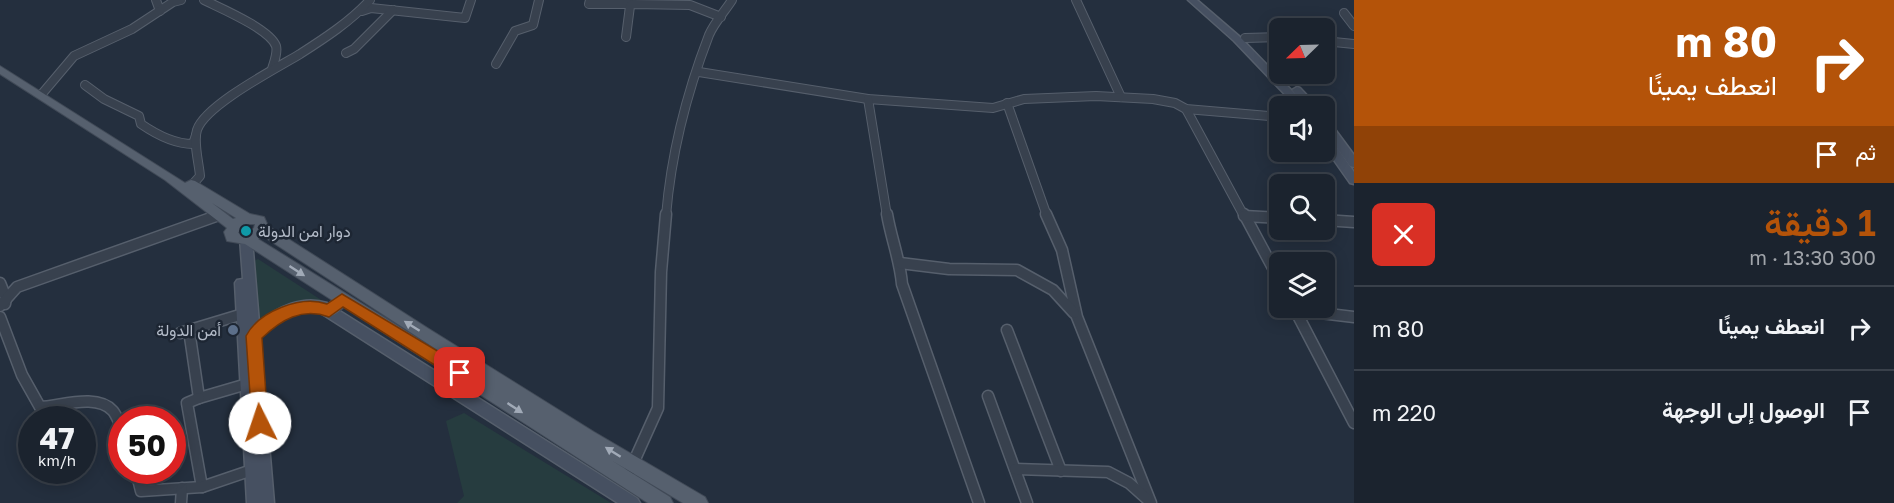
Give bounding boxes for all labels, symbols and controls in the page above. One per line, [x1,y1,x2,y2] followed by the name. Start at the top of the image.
[1676,16,1777,66] text: 80 m
[1269,18,1335,84] north arrow
[1269,18,1335,318] map controls
[1798,24,1876,102] icon: right
[1648,69,1777,101] text: انعطف يمينًا
[1269,96,1335,162] button: sound
[1810,138,1843,171] icon: arrive
[1855,138,1876,165] text: ثم
[1269,174,1335,240] button: search
[1764,201,1876,244] text: 1 دقيقة
[1372,203,1435,266] button: close
[258,221,351,242] place label: دوار امن الدولة
[239,224,253,238] marker: دوار امن الدولة
[1749,245,1876,269] text: 300 m · 13:30
[1269,252,1335,318] button: layers
[289,265,305,276] one-way arrow
[1718,312,1825,339] text: انعطف يمينًا
[1843,312,1876,345] icon: right
[1372,315,1424,342] text: 80 m
[156,320,221,341] place label: أمن الدولة
[404,321,420,332] one-way arrow
[226,323,240,337] marker: أمن الدولة
[434,347,485,398] pin
[443,356,476,389] icon: arrive
[228,391,292,455] position arrow
[1662,396,1825,423] text: الوصول إلى الوجهة
[1843,396,1876,429] icon: arrive
[1372,399,1436,426] text: 220 m
[507,403,524,414] one-way arrow
[108,406,186,484] speed limit sign: 50
[39,420,75,456] text: 47
[605,447,621,458] one-way arrow
[38,451,76,469] text: km/h

